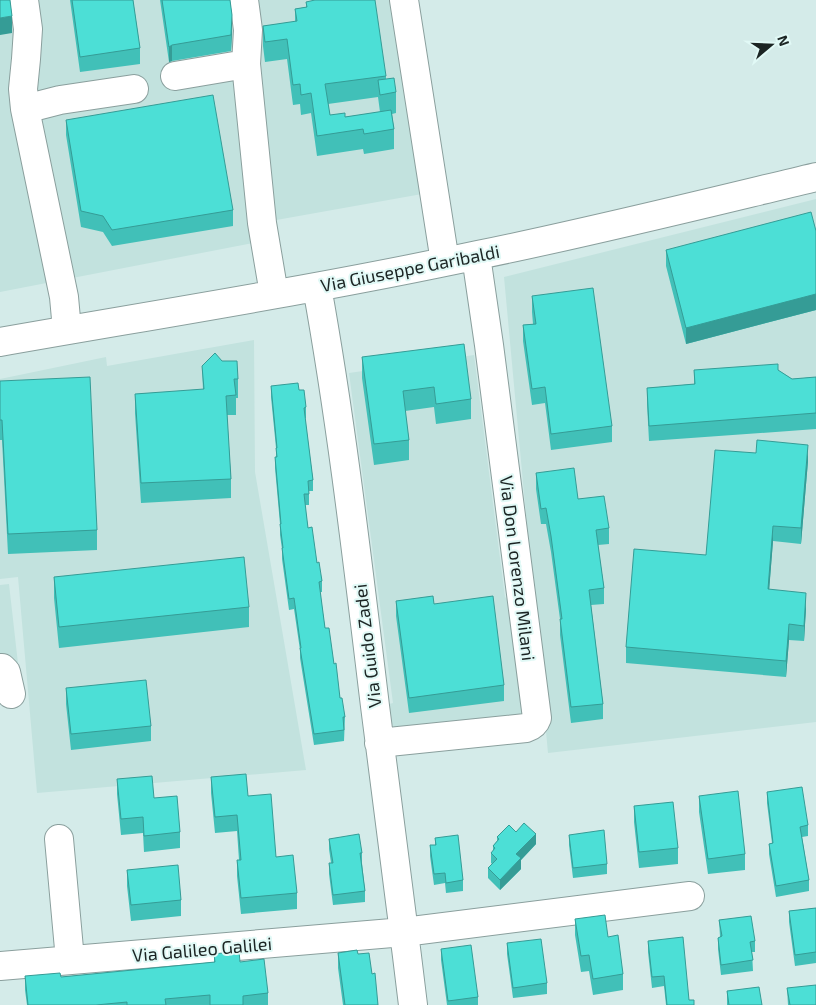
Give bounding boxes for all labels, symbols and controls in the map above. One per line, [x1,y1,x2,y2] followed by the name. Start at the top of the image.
[746,20,796,70] north arrow
[774,33,793,48] text: N
[319,240,501,296] street label: Via Giuseppe Garibaldi
[496,474,540,662] street label: Via Don Lorenzo Milani
[349,583,385,709] street label: Via Guido Zadei
[131,932,273,966] street label: Via Galileo Galilei

